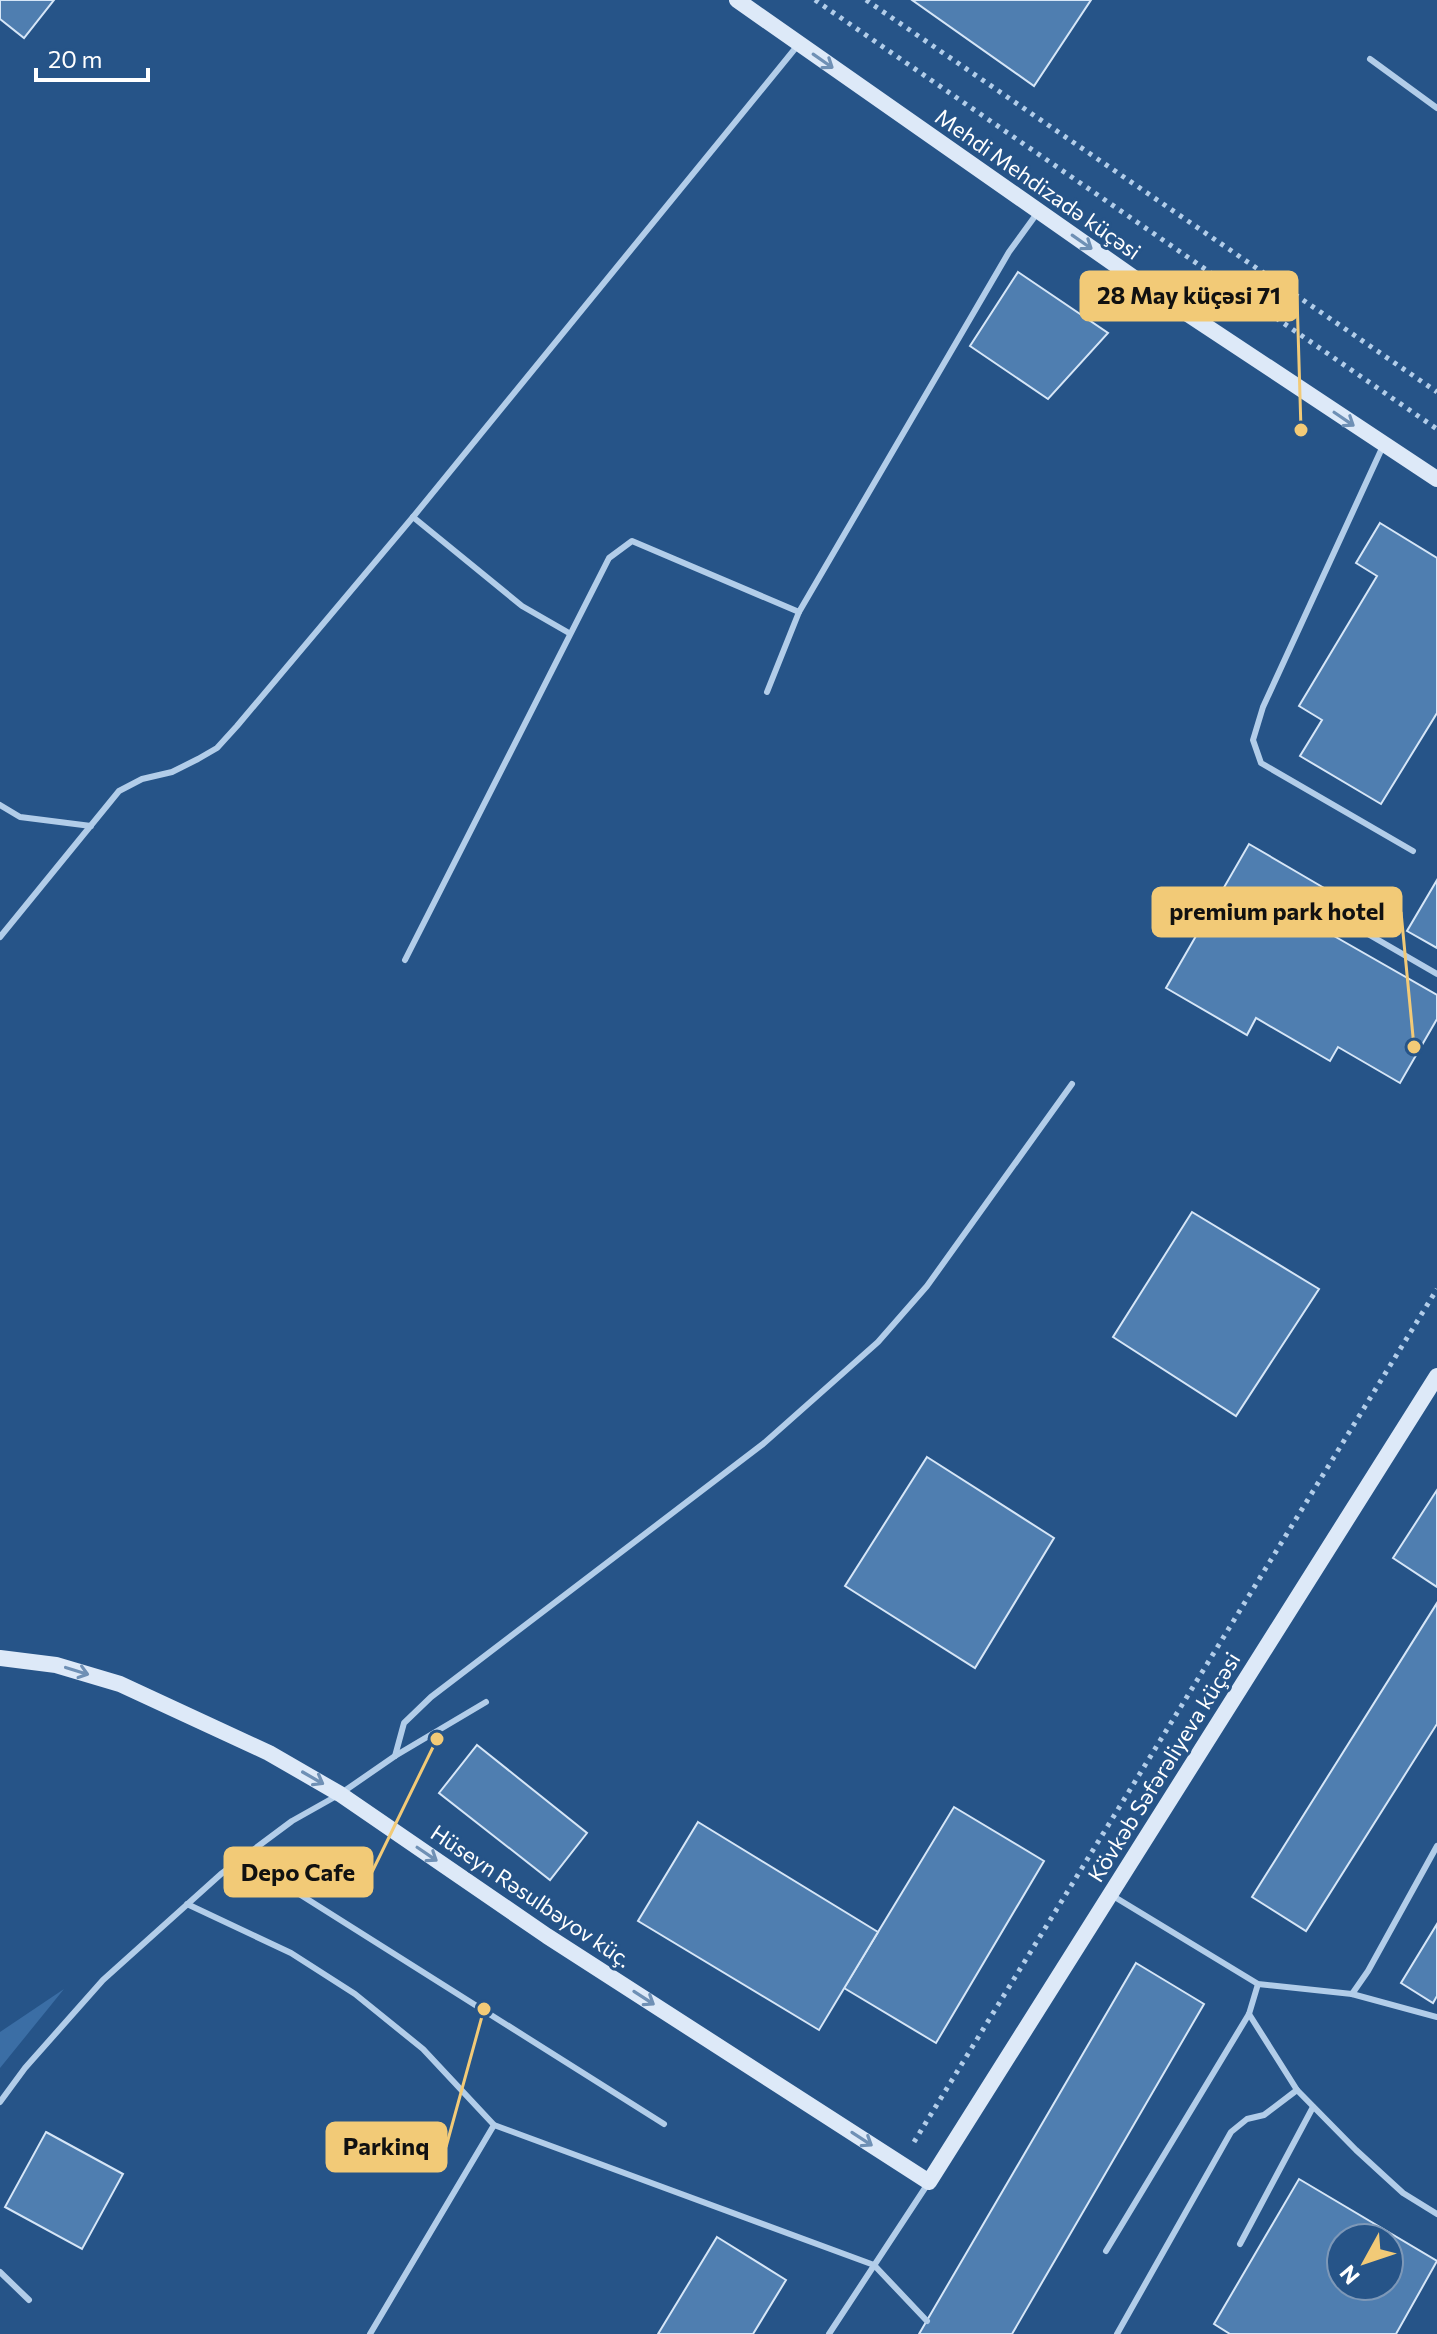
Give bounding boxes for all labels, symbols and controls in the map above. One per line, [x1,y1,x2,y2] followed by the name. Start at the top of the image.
[36,32,148,82] scale bar
[48,44,102,73] text: 20 m
[812,53,834,69] one-way arrow
[930,102,1146,265] street label: Mehdi Mehdizadə küçəsi
[1071,234,1093,250] one-way arrow
[1081,272,1297,320] callout: 28 May küçəsi 71
[1097,280,1281,309] text: 28 May küçəsi 71
[1332,412,1355,428] one-way arrow
[1153,888,1401,936] callout: premium park hotel
[1169,896,1385,925] text: premium park hotel
[1082,1647,1245,1887] street label: Kövkəb Səfərəliyeva küçəsi
[63,1664,89,1679] one-way arrow
[300,1771,324,1786] one-way arrow
[426,1818,637,1973] street label: Hüseyn Rəsulbəyov küç.
[416,1846,438,1862] one-way arrow
[225,1848,372,1896] callout: Depo Cafe
[241,1857,355,1886] text: Depo Cafe
[632,1989,654,2006] one-way arrow
[327,2123,446,2171] callout: Parkinq
[851,2130,873,2147] one-way arrow
[343,2131,429,2160] text: Parkinq
[1325,2222,1405,2302] north arrow
[1334,2260,1365,2290] text: N

